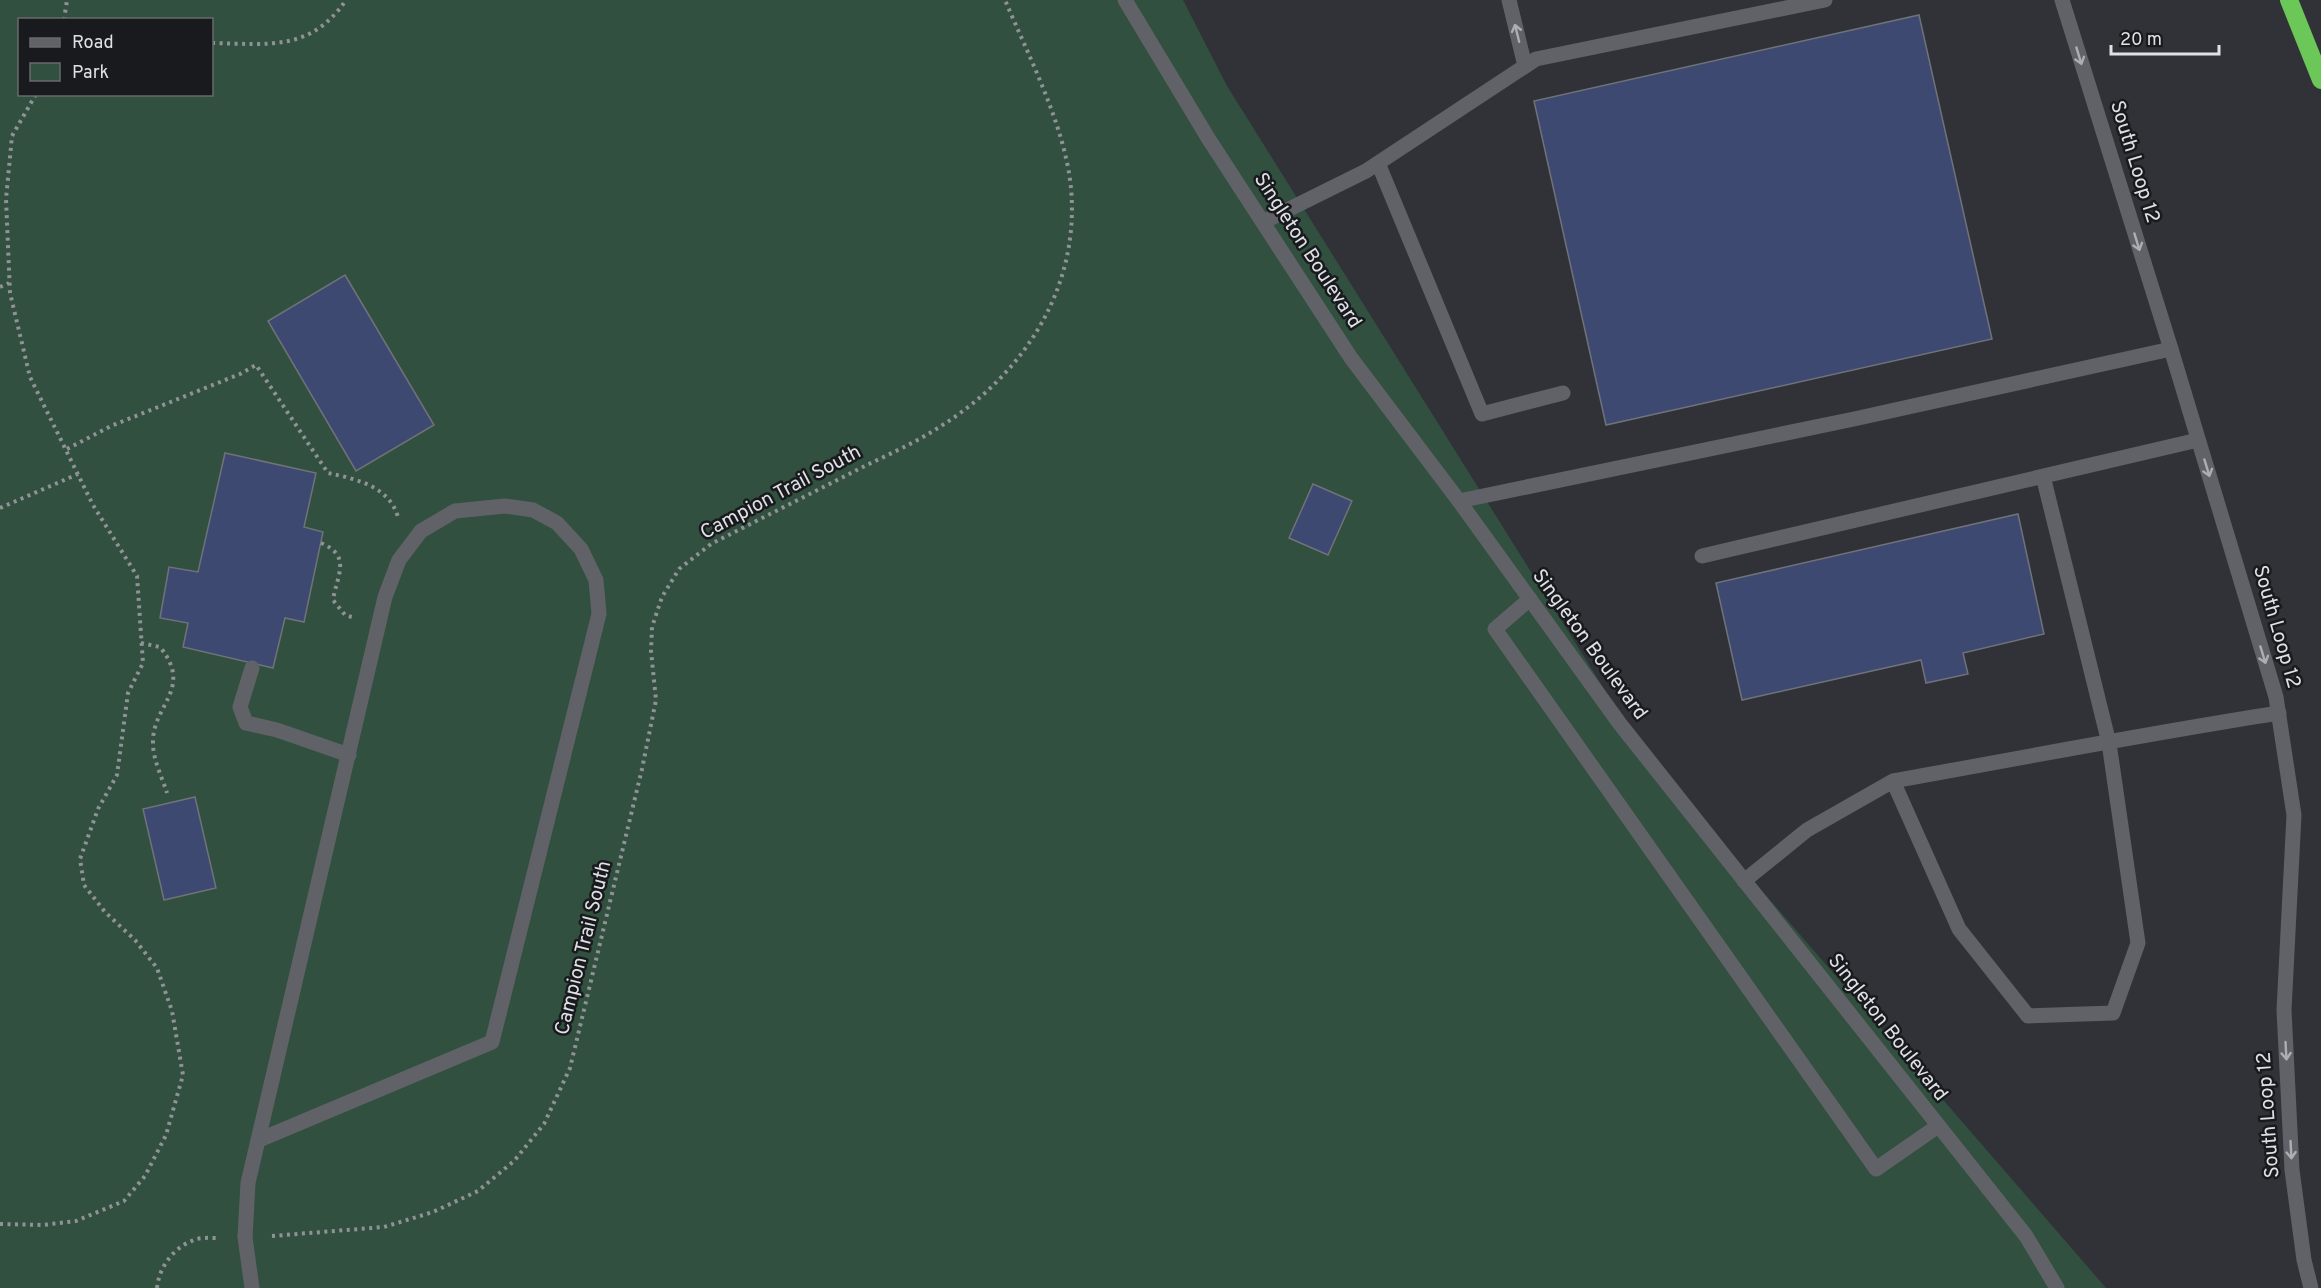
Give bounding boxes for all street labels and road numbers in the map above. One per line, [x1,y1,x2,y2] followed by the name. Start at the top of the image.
[2103,98,2165,226] street label: South Loop 12
[1247,168,1367,334] street label: Singleton Boulevard
[696,440,866,546] street label: Campion Trail South
[2246,563,2306,691] street label: South Loop 12
[1525,564,1653,726] street label: Singleton Boulevard
[550,858,618,1038] street label: Campion Trail South
[1821,949,1953,1107] street label: Singleton Boulevard
[2252,1051,2286,1179] street label: South Loop 12

